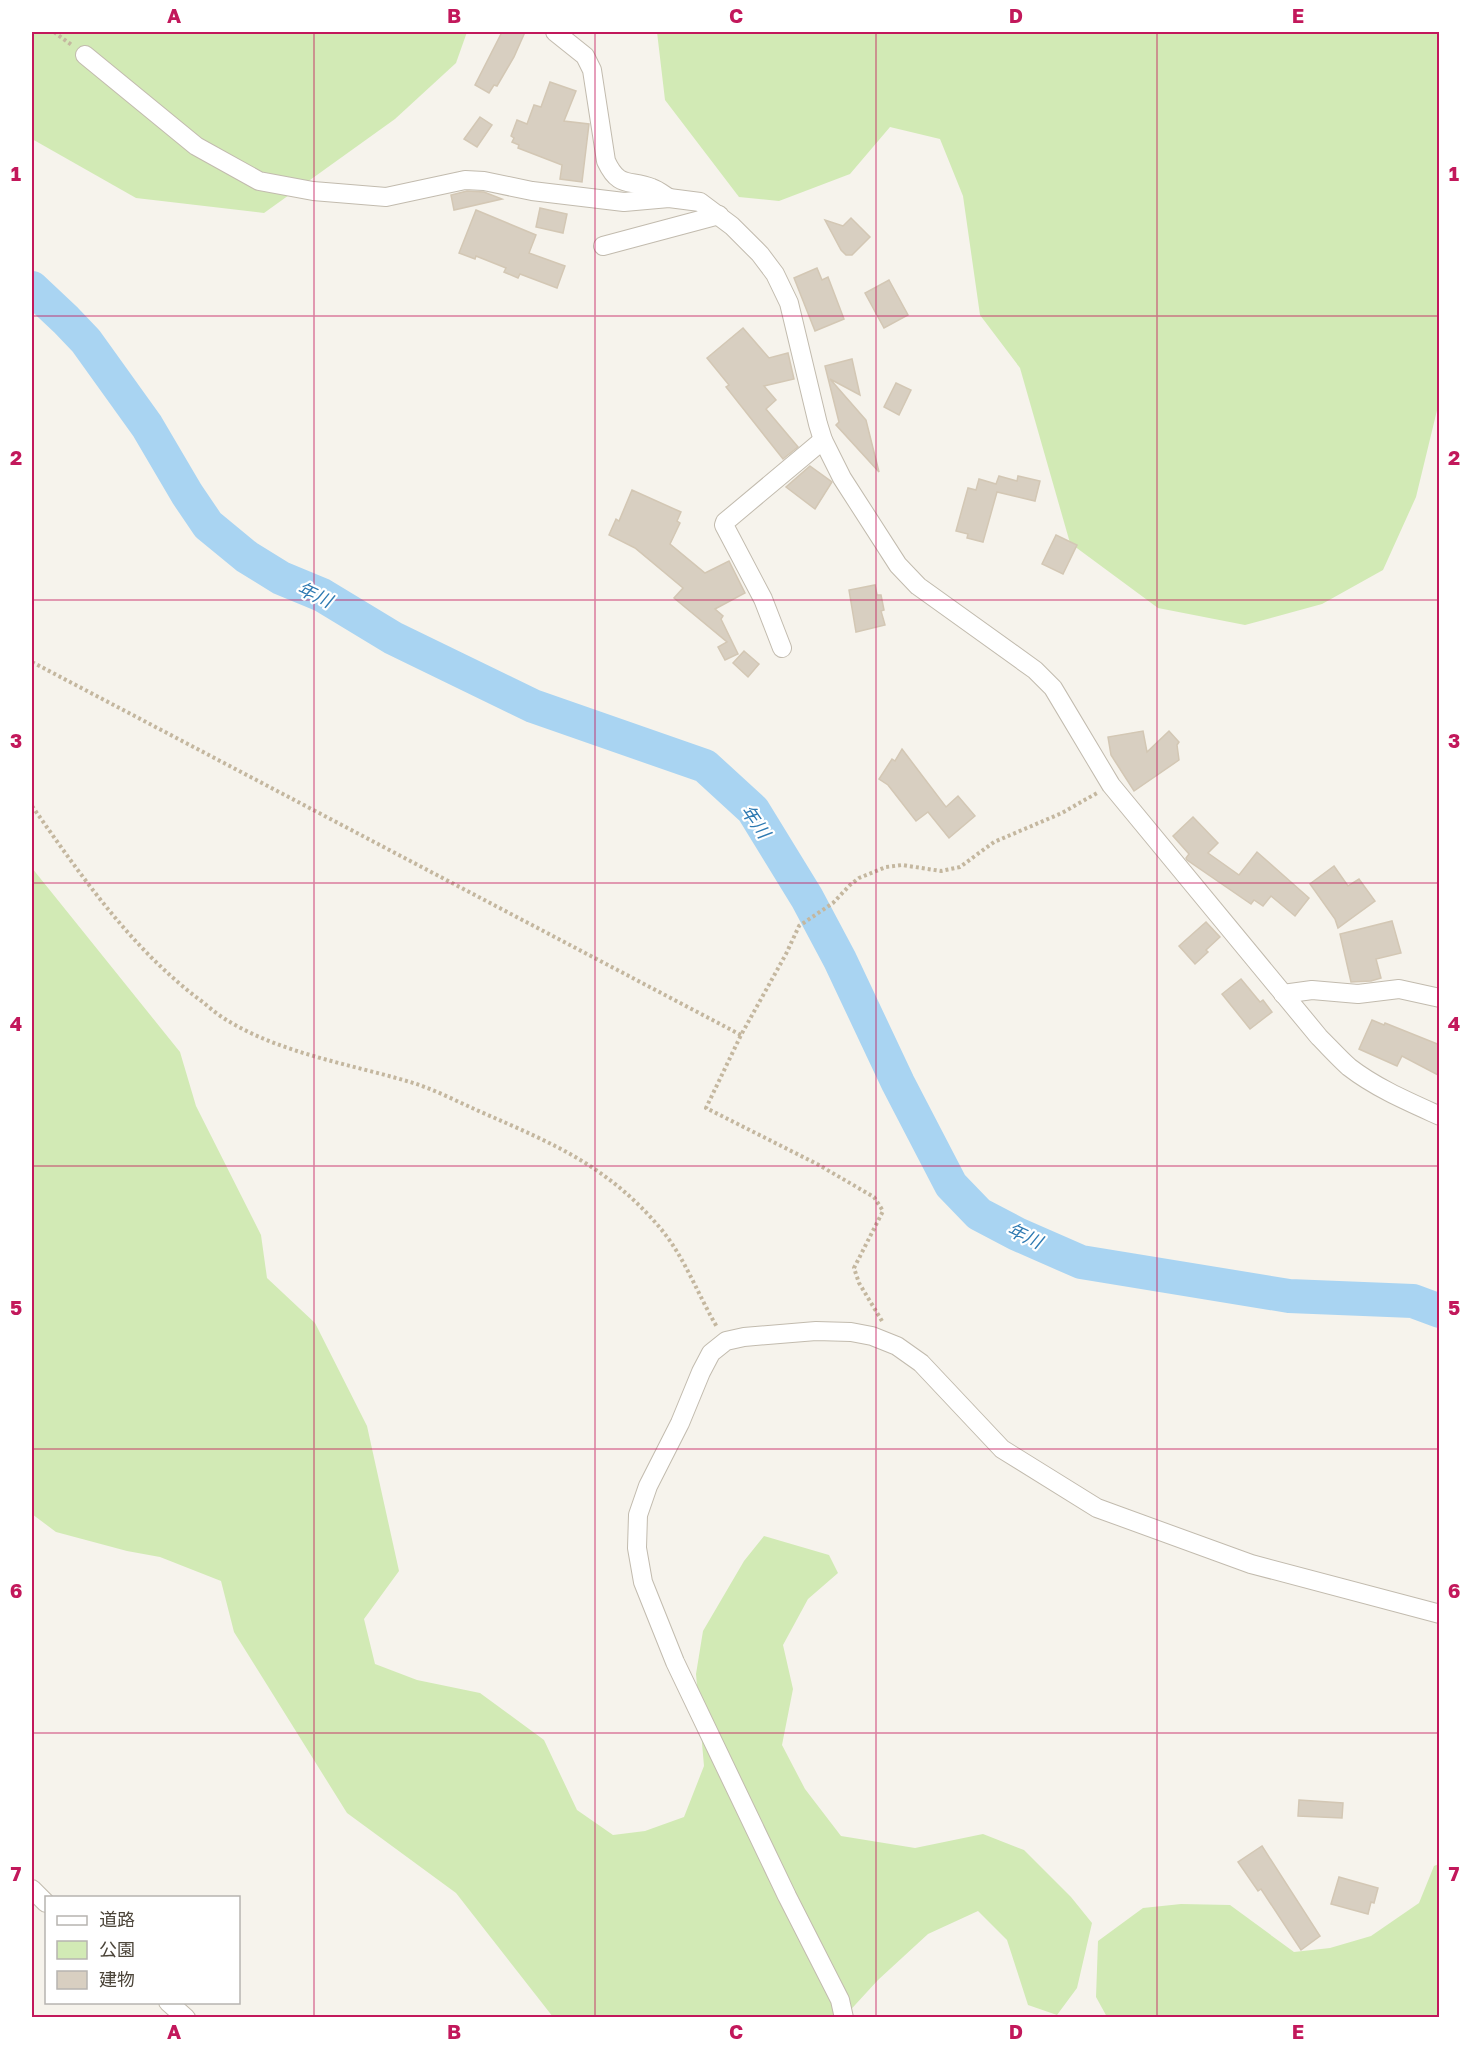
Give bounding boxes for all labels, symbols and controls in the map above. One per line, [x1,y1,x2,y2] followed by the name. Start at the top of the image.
[167,3,181,27] text: A
[447,3,461,27] text: B
[729,3,743,27] text: C
[1009,3,1023,27] text: D
[1292,3,1304,27] text: E
[11,161,21,185] text: 1
[1449,161,1459,185] text: 1
[10,445,22,469] text: 2
[1448,445,1460,469] text: 2
[294,576,338,612] water label: 年川
[10,728,22,752] text: 3
[1448,728,1460,752] text: 3
[737,800,776,844] water label: 年川
[10,1011,22,1035] text: 4
[1448,1011,1460,1035] text: 4
[1004,1217,1048,1253] water label: 年川
[10,1295,22,1319] text: 5
[1448,1295,1460,1319] text: 5
[10,1578,22,1602] text: 6
[1448,1578,1460,1602] text: 6
[11,1861,22,1885] text: 7
[1449,1861,1460,1885] text: 7
[45,1896,240,2004] legend
[99,1908,135,1930] text: 道路
[99,1938,135,1960] text: 公園
[99,1968,135,1990] text: 建物
[167,2019,181,2043] text: A
[447,2019,461,2043] text: B
[729,2019,743,2043] text: C
[1009,2019,1023,2043] text: D
[1292,2019,1304,2043] text: E

